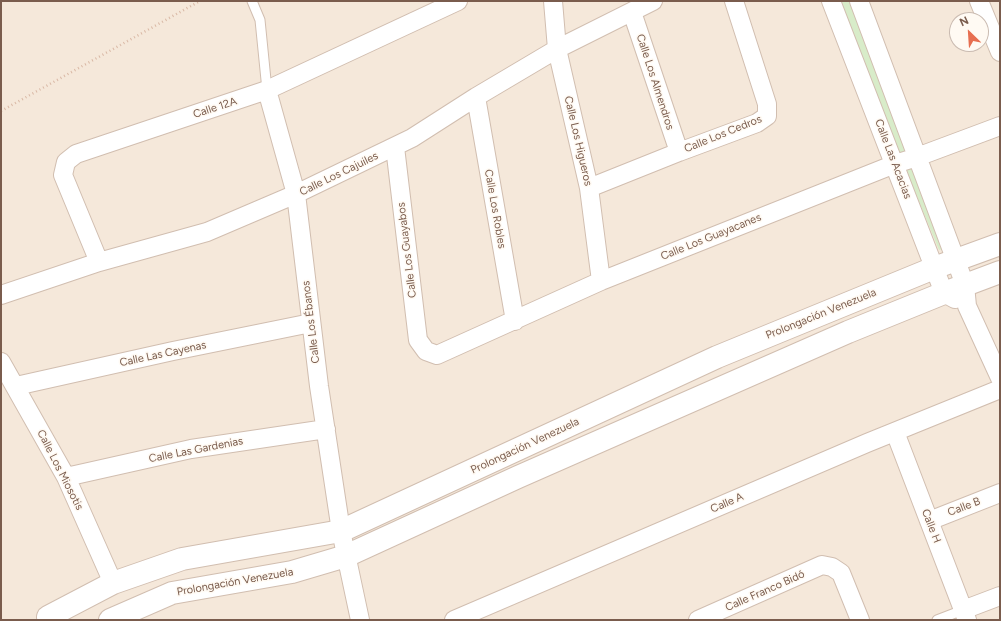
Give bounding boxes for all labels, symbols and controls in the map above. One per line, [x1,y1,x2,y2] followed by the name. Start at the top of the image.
[949,12,989,52] north arrow
[958,14,971,29] text: N
[633,32,677,132] street label: Calle Los Almendros
[191,95,239,121] street label: Calle 12A
[561,95,595,187] street label: Calle Los Higueros
[682,112,764,156] street label: Calle Los Cedros
[872,117,914,201] street label: Calle Las Acacias
[298,149,380,199] street label: Calle Los Cajuiles
[482,168,508,250] street label: Calle Los Robles
[395,201,419,299] street label: Calle Los Guayabos
[659,211,763,263] street label: Calle Los Guayacanes
[299,280,323,364] street label: Calle Los Ébanos
[764,286,878,342] street label: Prolongación Venezuela
[118,338,208,370] street label: Calle Las Cayenas
[469,415,581,477] street label: Prolongación Venezuela
[34,428,86,512] street label: Calle Los Miosotis
[148,434,244,466] street label: Calle Las Gardenias
[709,490,745,516] street label: Calle A
[946,495,982,519] street label: Calle B
[919,507,943,545] street label: Calle H
[176,565,294,599] street label: Prolongación Venezuela
[723,568,807,614] street label: Calle Franco Bidó

